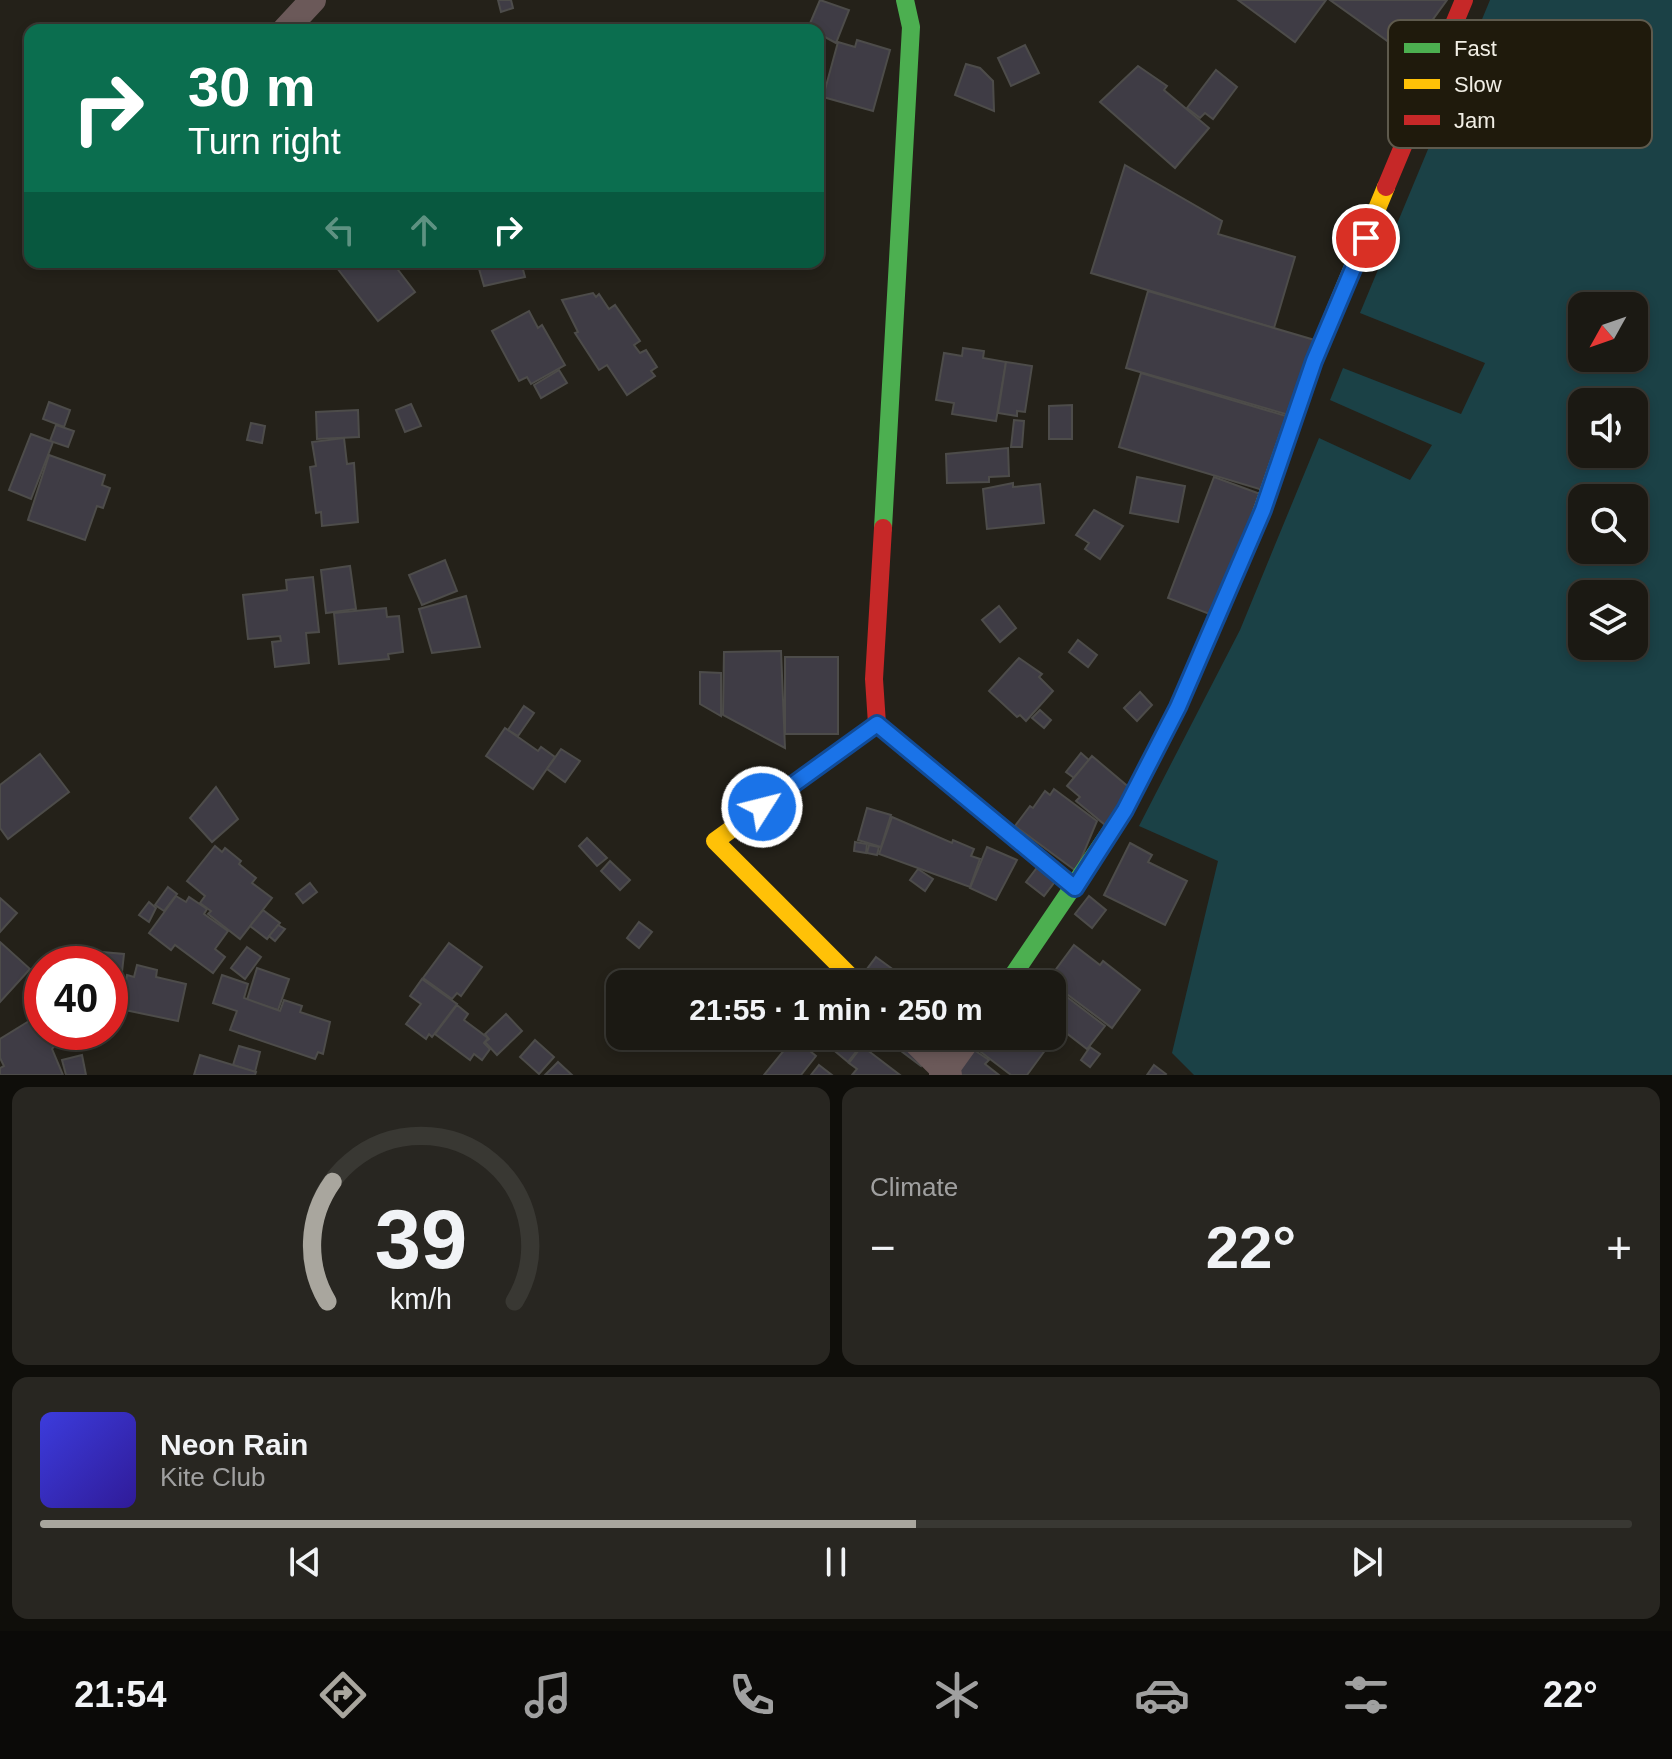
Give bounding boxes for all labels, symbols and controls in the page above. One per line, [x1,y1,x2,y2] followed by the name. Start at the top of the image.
[1388,20,1652,148] legend
[1454,36,1497,61] text: Fast
[188,55,316,118] text: 30 m
[56,56,160,160] icon: right
[1454,72,1502,97] text: Slow
[1454,108,1496,133] text: Jam
[188,121,341,162] text: Turn right
[1332,204,1400,272] pin
[318,208,362,252] icon: left
[402,208,446,252] icon: ahead
[486,208,530,252] icon: right
[1344,216,1388,260] icon: arrive
[1568,292,1648,372] north arrow
[1568,292,1648,660] map controls
[1568,388,1648,468] button: sound
[1568,484,1648,564] button: search
[1568,580,1648,660] button: layers
[720,765,804,849] position arrow
[24,946,128,1050] speed limit sign: 40
[689,993,983,1026] text: 21:55 · 1 min · 250 m
[870,1172,958,1202] text: Climate
[375,1193,467,1286] text: 39
[1206,1214,1296,1281] text: 22°
[870,1223,896,1272] text: −
[1606,1223,1632,1272] text: +
[390,1283,452,1315] text: km/h
[160,1428,308,1461] text: Neon Rain
[160,1462,266,1492] text: Kite Club
[283,1540,327,1584] icon: previous
[814,1540,858,1584] icon: pause
[1345,1540,1389,1584] icon: next
[315,1667,371,1723] icon: directions
[520,1667,576,1723] icon: music
[724,1667,780,1723] icon: phone
[929,1667,985,1723] icon: climate
[1134,1667,1190,1723] icon: car
[1338,1667,1394,1723] icon: filters
[74,1674,166,1715] text: 21:54
[1543,1674,1598,1715] text: 22°

